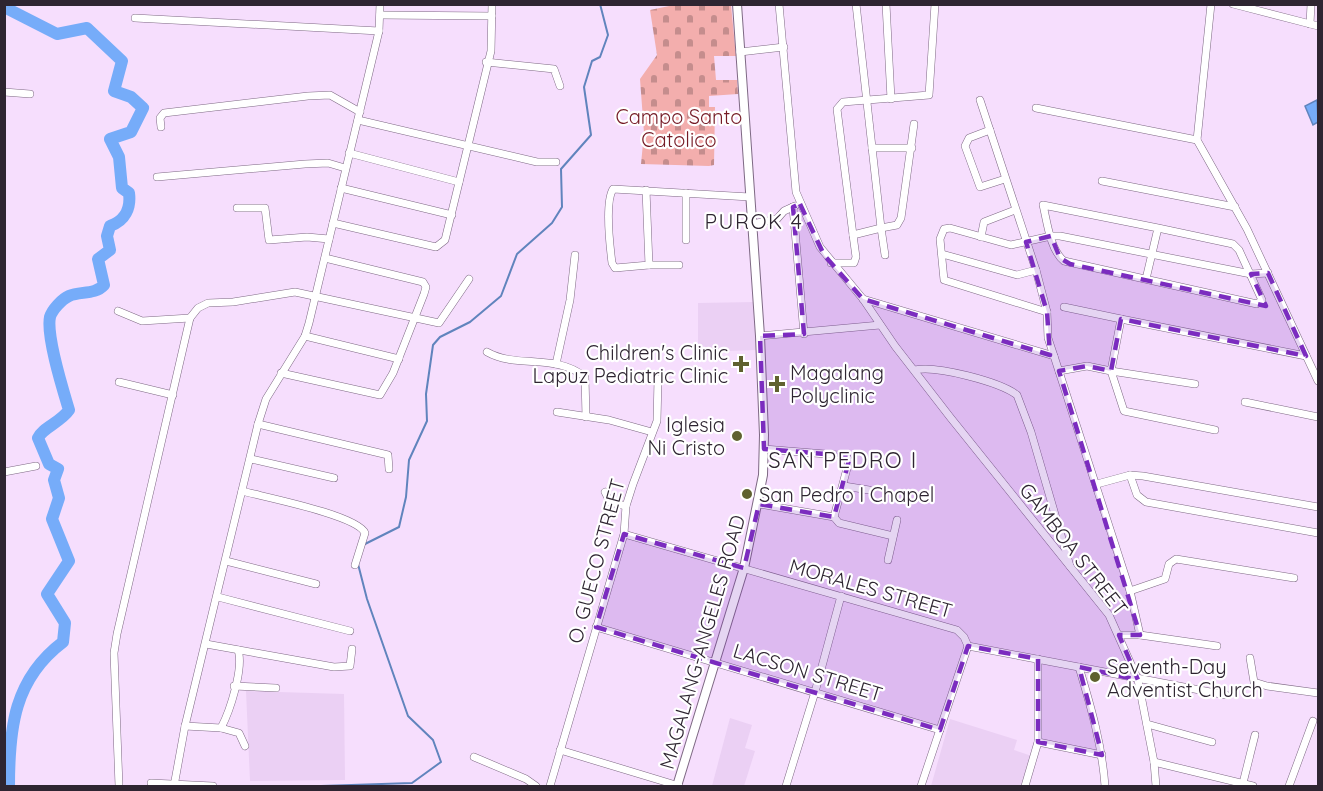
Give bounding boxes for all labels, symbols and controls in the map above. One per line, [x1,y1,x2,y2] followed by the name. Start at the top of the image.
[616,104,742,152] park label: Campo Santo Catolico
[705,208,803,234] district label: PUROK 4
[532,340,728,388] place label: Children's Clinic Lapuz Pediatric Clinic
[732,355,750,373] marker: Children's Clinic Lapuz Pediatric Clinic
[790,360,884,408] place label: Magalang Polyclinic
[768,375,786,393] marker: Magalang Polyclinic
[648,412,725,460] place label: Iglesia Ni Cristo
[730,429,744,443] marker: Iglesia Ni Cristo
[768,446,918,474] district label: SAN PEDRO I
[562,476,630,646] street label: O. GUECO STREET
[1014,478,1134,620] street label: GAMBOA STREET
[759,482,934,507] place label: San Pedro I Chapel
[740,487,754,501] marker: San Pedro I Chapel
[654,512,750,772] street label: MAGALANG-ANGELES ROAD
[787,553,955,623] street label: MORALES STREET
[730,637,886,707] street label: LACSON STREET
[1107,654,1263,702] place label: Seventh-Day Adventist Church
[1088,670,1102,684] marker: Seventh-Day Adventist Church

